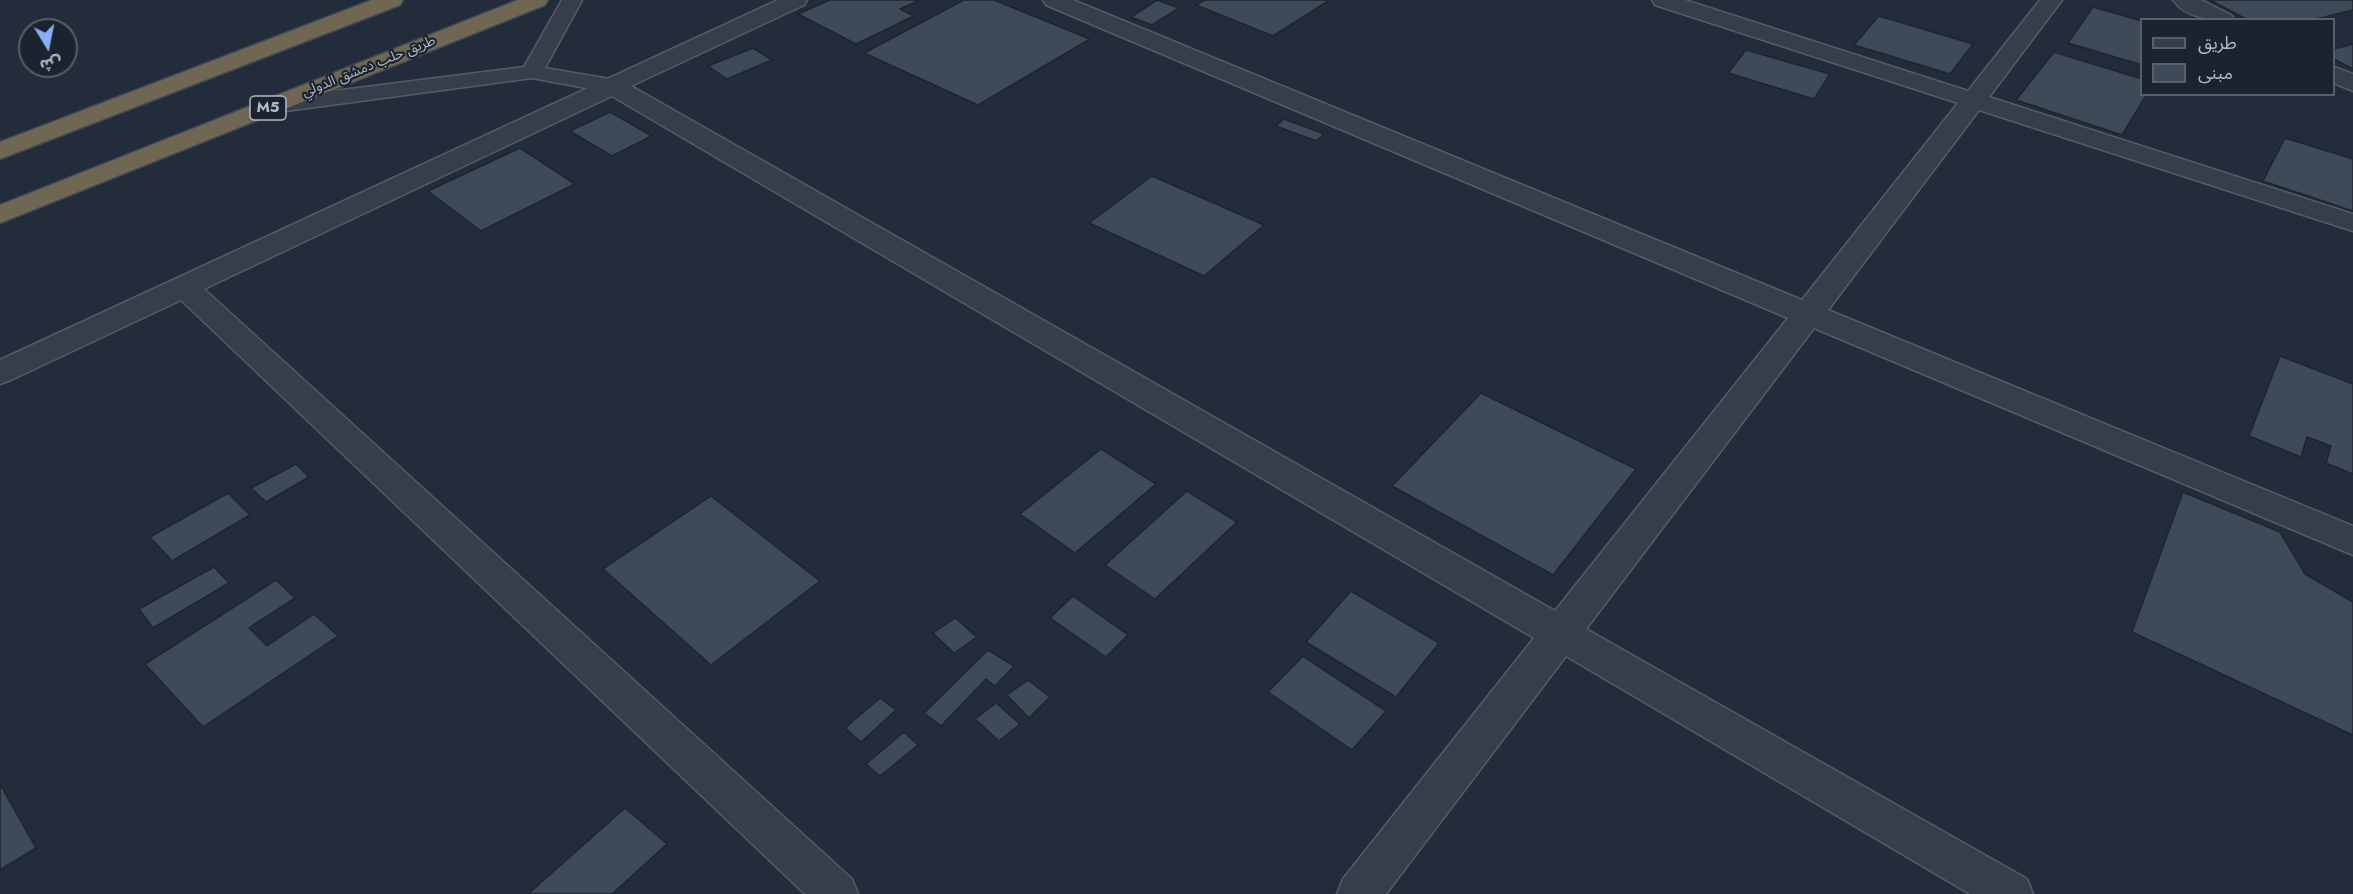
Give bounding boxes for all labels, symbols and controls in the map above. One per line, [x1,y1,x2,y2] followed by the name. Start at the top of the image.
[18,18,78,78] north arrow
[2140,18,2335,96] legend
[2198,30,2237,56] text: طريق
[300,33,438,101] street label: طريق حلب دمشق الدولي
[38,51,64,77] text: ش
[2198,60,2233,86] text: مبنى
[250,96,286,120] road number: M5

